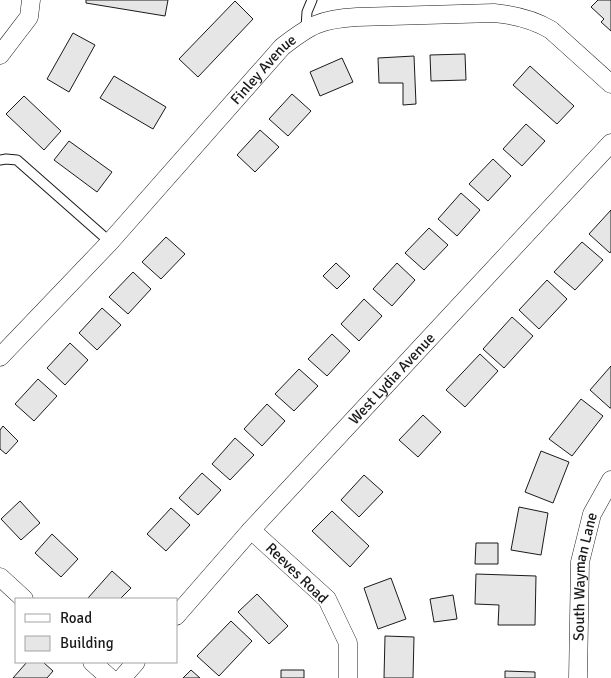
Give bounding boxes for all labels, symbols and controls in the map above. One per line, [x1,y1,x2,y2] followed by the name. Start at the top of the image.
[227,30,300,108] street label: Finley Avenue
[345,329,439,428] street label: West Lydia Avenue
[570,510,601,641] street label: South Wayman Lane
[262,539,332,607] street label: Reeves Road
[15,598,178,663] legend
[60,609,92,627] text: Road
[60,634,114,652] text: Building

